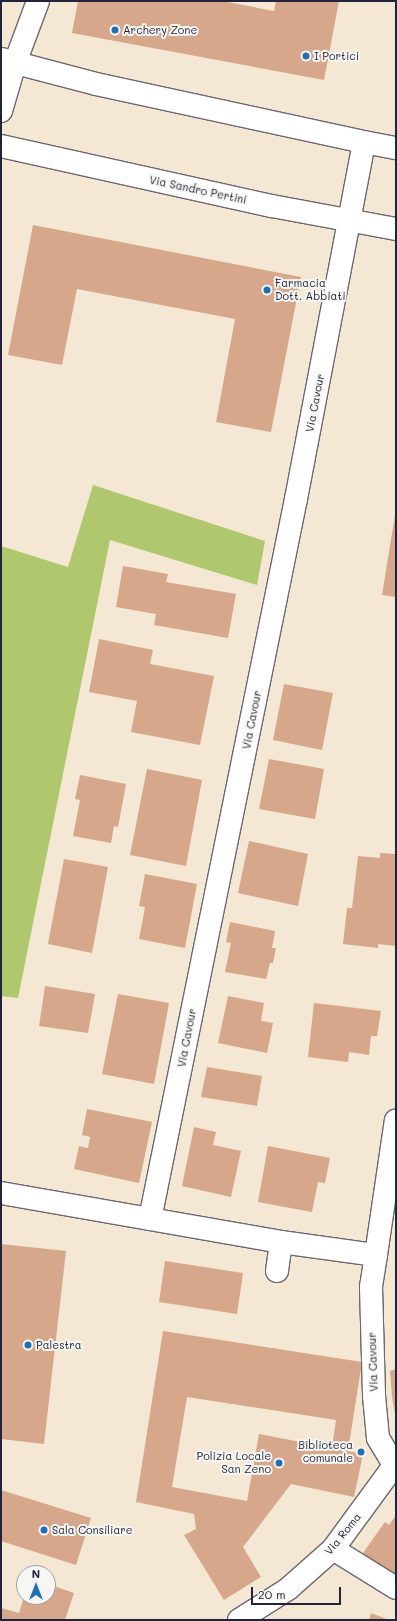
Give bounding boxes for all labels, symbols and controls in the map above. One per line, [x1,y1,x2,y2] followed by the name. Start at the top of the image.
[123,23,197,37] place label: Archery Zone
[110,25,120,35] marker: Archery Zone
[314,49,359,63] place label: I Portici
[301,51,311,61] marker: I Portici
[148,173,248,207] street label: Via Sandro Pertini
[275,277,346,303] place label: Farmacia Dott. Abbiati
[262,285,272,295] marker: Farmacia Dott. Abbiati
[303,373,327,433] street label: Via Cavour
[240,690,264,750] street label: Via Cavour
[175,1008,199,1068] street label: Via Cavour
[365,1332,381,1392] street label: Via Cavour
[36,1338,82,1352] place label: Palestra
[23,1340,33,1350] marker: Palestra
[298,1439,353,1465] place label: Biblioteca comunale
[356,1447,366,1457] marker: Biblioteca comunale
[197,1450,271,1476] place label: Polizia Locale San Zeno
[274,1458,284,1468] marker: Polizia Locale San Zeno
[322,1510,364,1558] street label: Via Roma
[52,1523,133,1537] place label: Sala Consiliare
[39,1525,49,1535] marker: Sala Consiliare
[16,1565,56,1605] north arrow
[32,1566,40,1581] text: N
[253,1579,343,1605] scale bar
[258,1586,286,1602] text: 20 m

